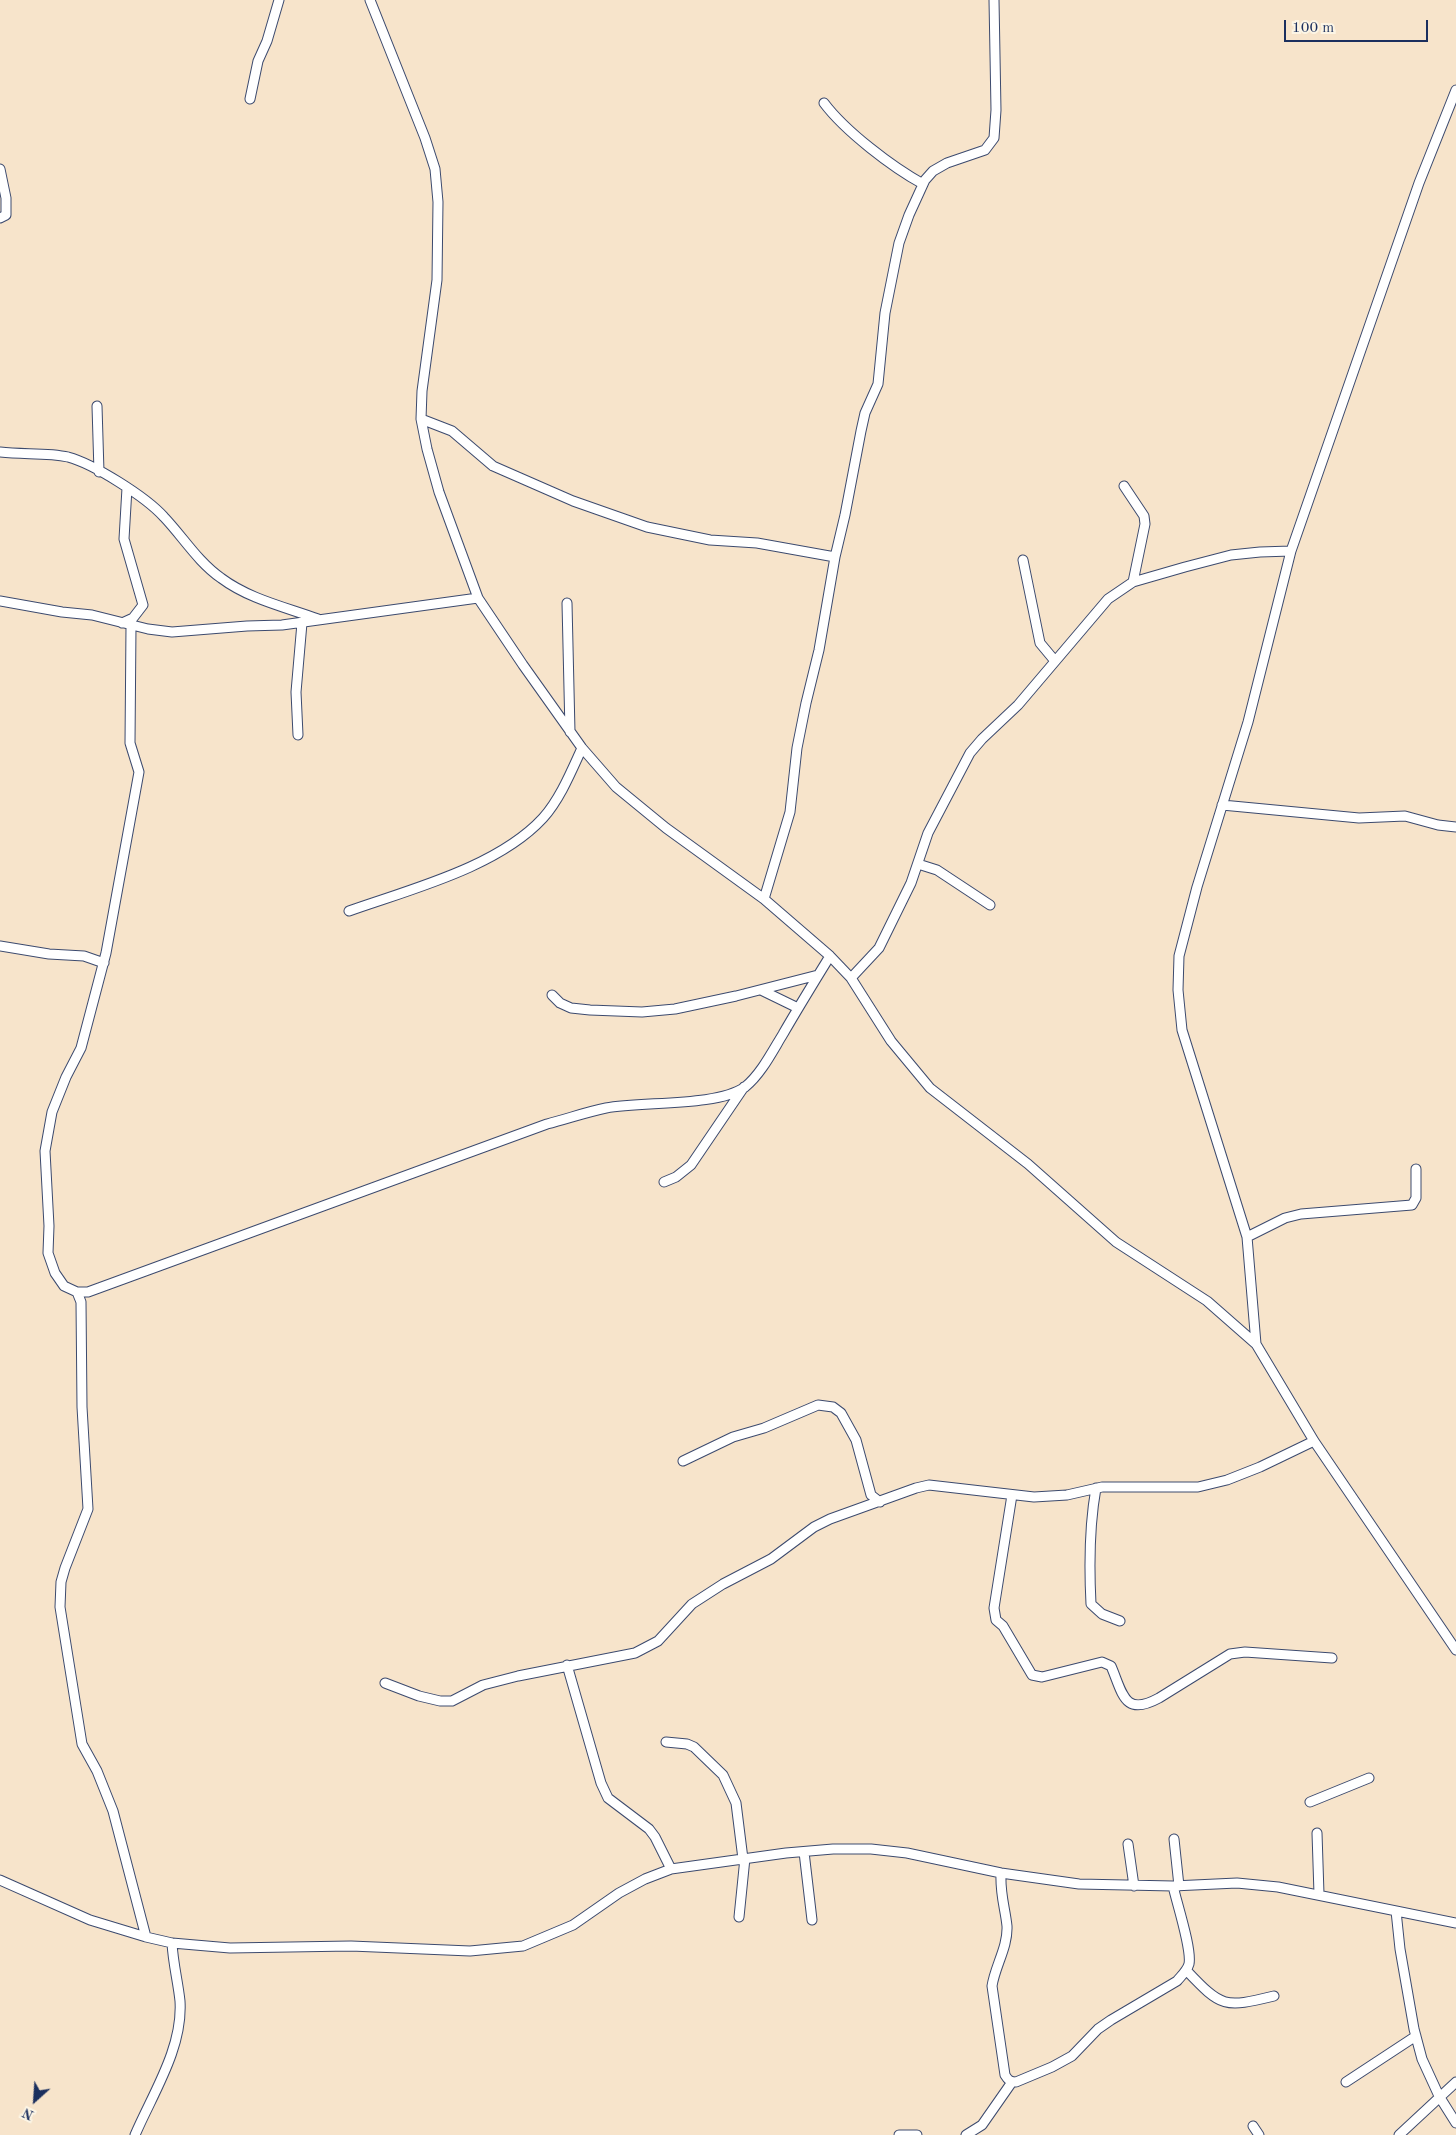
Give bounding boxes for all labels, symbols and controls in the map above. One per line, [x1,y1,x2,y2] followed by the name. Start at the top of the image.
[1286,10,1430,42] scale bar
[1292,21,1334,36] text: 100 m
[10,2075,60,2125] north arrow
[21,2105,36,2122] text: N

